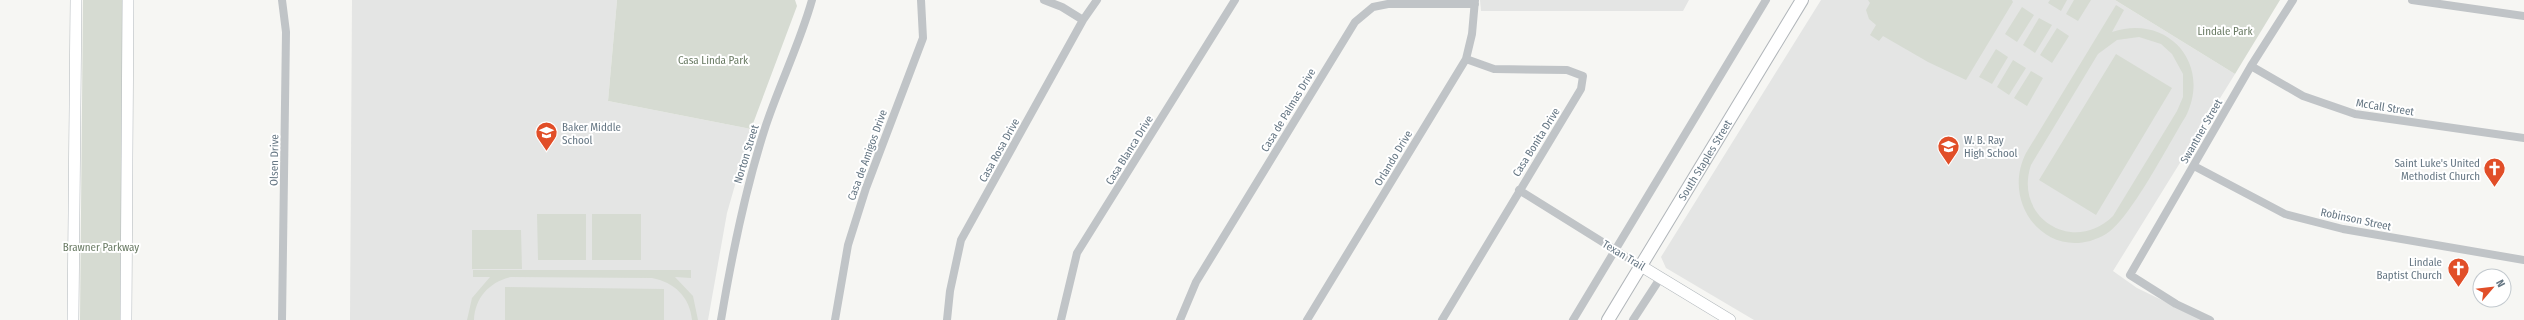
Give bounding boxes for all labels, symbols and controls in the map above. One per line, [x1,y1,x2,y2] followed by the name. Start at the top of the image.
[2197,25,2253,38] park label: Lindale Park
[678,54,749,67] park label: Casa Linda Park
[1258,66,1318,154] street label: Casa de Palmas Drive
[2178,96,2225,166] street label: Swantner Street
[2355,96,2415,119] street label: McCall Street
[1510,106,1563,179] street label: Casa Bonita Drive
[845,108,890,202] street label: Casa de Amigos Drive
[1103,113,1156,187] street label: Casa Blanca Drive
[977,116,1022,184] street label: Casa Rosa Drive
[1676,117,1735,203] street label: South Staples Street
[534,120,560,153] school or university icon: Baker Middle School
[562,121,621,147] place label: Baker Middle School
[731,123,762,185] street label: Norton Street
[1372,128,1415,188] street label: Orlando Drive
[1935,133,1961,166] school or university icon: W. B. Ray High School
[268,134,281,186] street label: Olsen Drive
[1964,134,2018,160] place label: W. B. Ray High School
[2482,156,2508,189] church icon: Saint Luke's United Methodist Church
[2394,157,2480,183] place label: Saint Luke's United Methodist Church
[2319,206,2393,233] street label: Robinson Street
[1600,238,1648,273] street label: Texan Trail
[63,241,139,254] park label: Brawner Parkway
[2445,255,2471,288] church icon: Lindale Baptist Church
[2376,256,2442,282] place label: Lindale Baptist Church
[2472,268,2512,308] north arrow
[2493,278,2508,290] text: N

